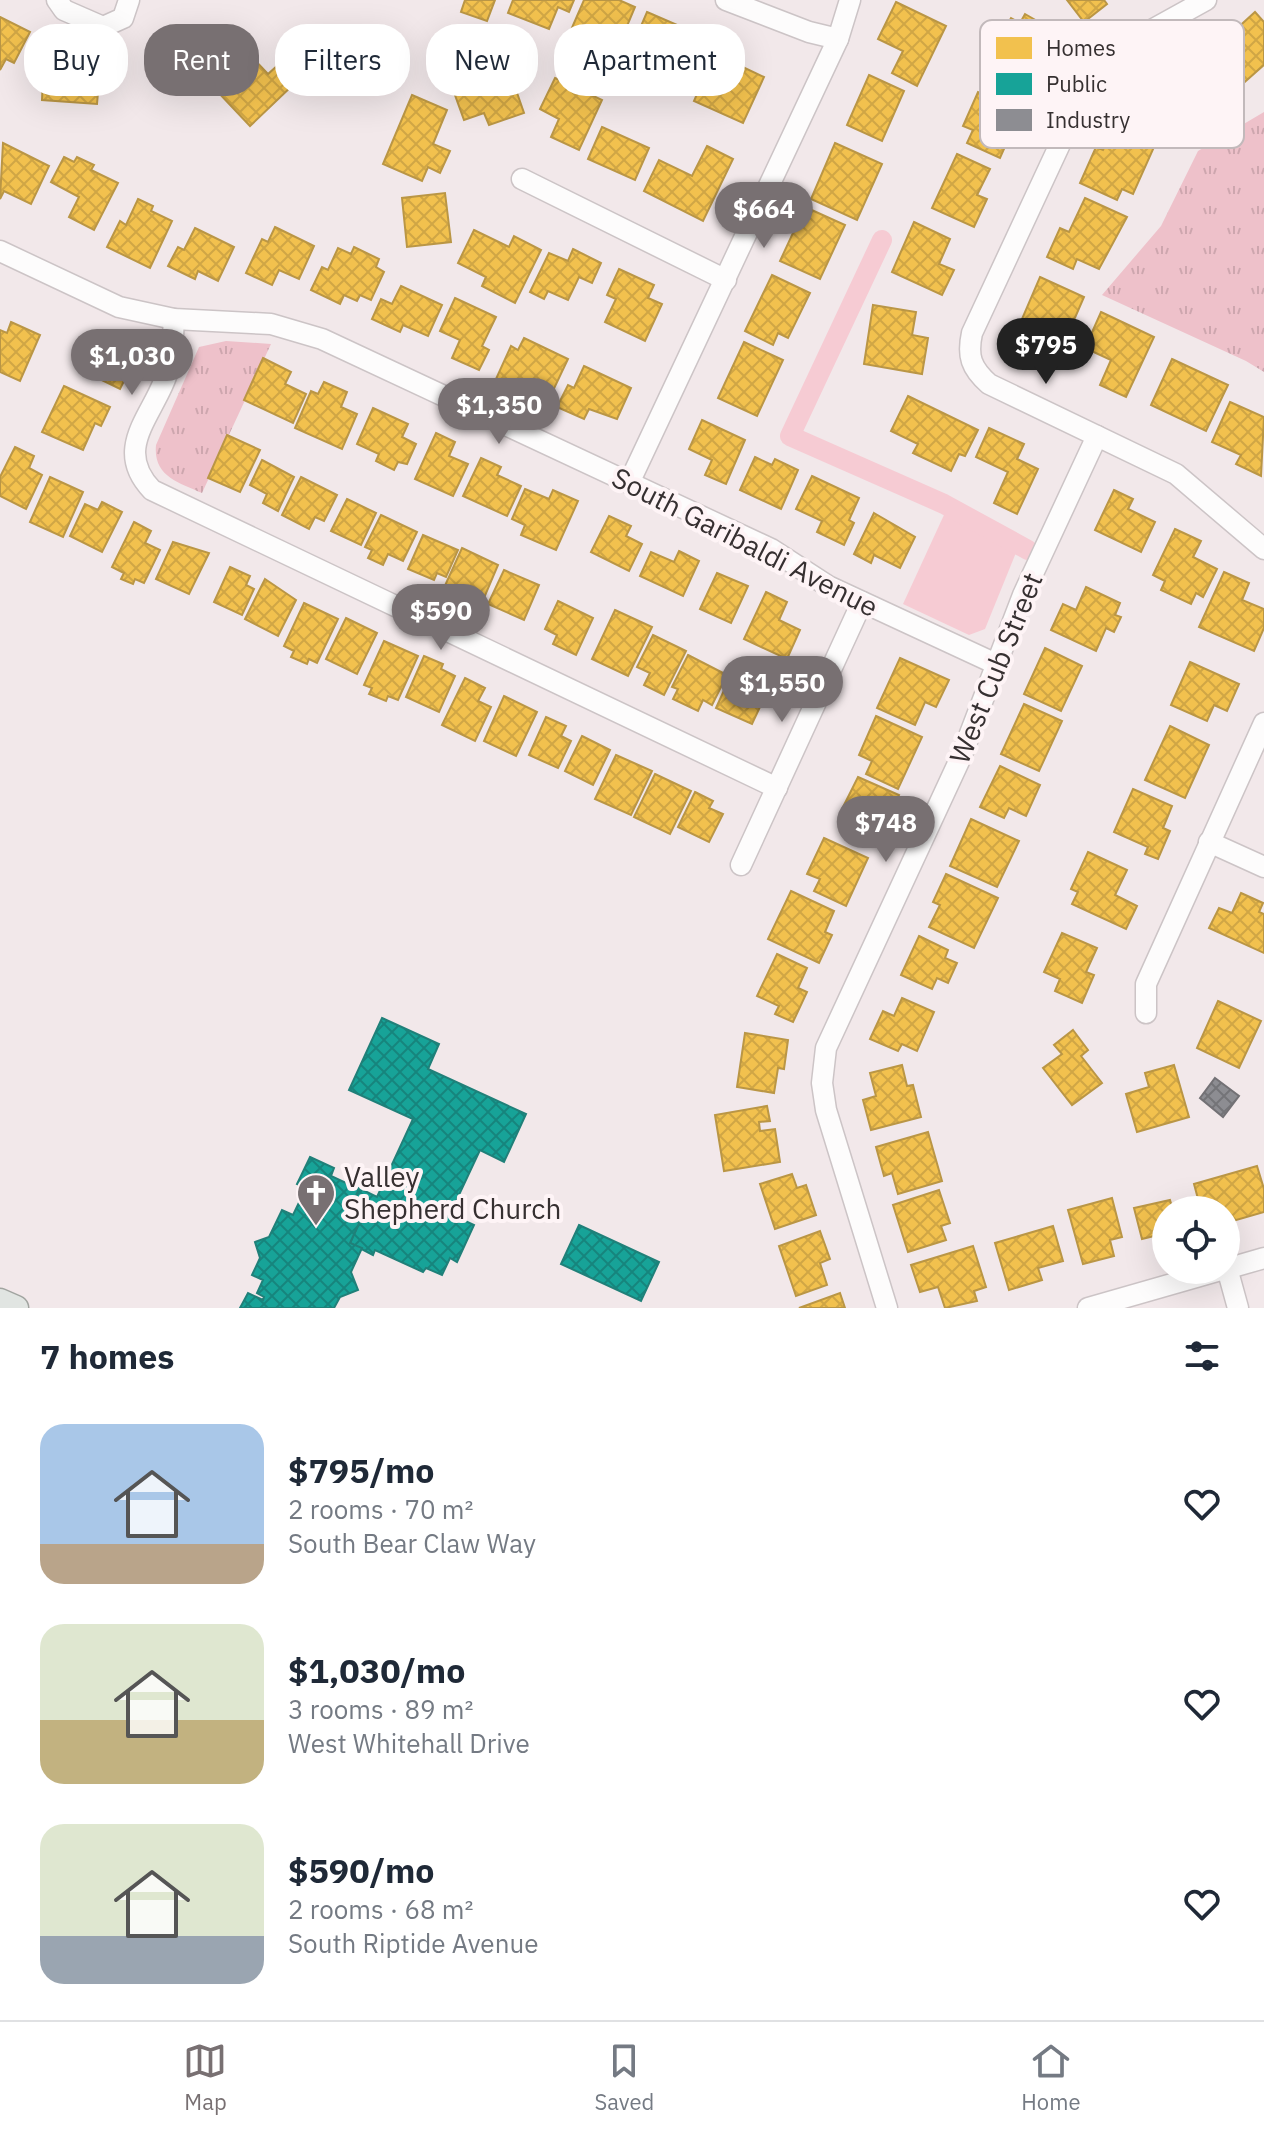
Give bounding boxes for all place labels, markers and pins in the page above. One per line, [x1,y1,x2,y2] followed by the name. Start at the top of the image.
[717,182,811,250] pin: $664
[999,318,1093,386] pin: $795
[67,329,197,397] pin: $1,030
[434,378,564,446] pin: $1,350
[394,584,488,652] pin: $590
[717,656,847,724] pin: $1,550
[839,796,933,864] pin: $748
[344,1158,561,1227] place label: Valley Shepherd Church
[295,1172,337,1227] church icon: Valley Shepherd Church

